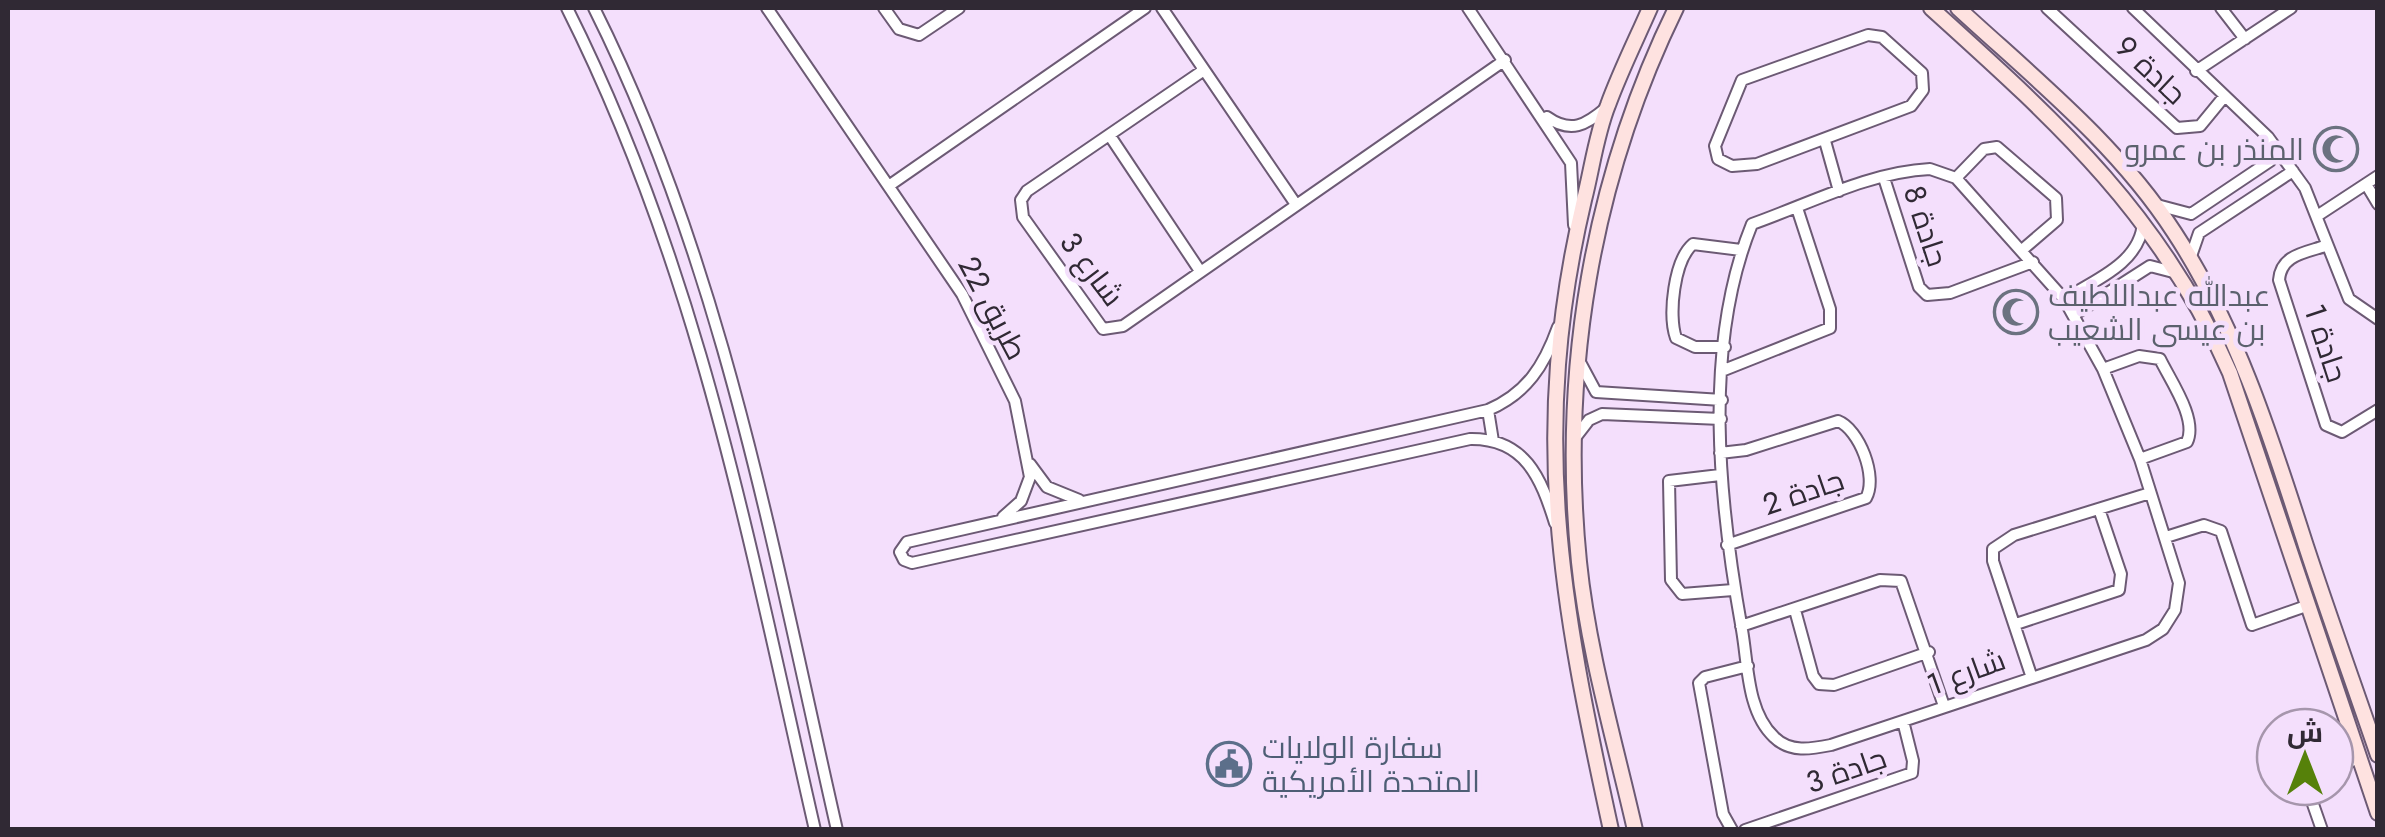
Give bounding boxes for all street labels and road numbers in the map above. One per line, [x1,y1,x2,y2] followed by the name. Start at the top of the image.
[2106,26,2196,114] street label: جادة 9
[1893,180,1959,272] street label: جادة 8
[1050,223,1134,315] street label: شارع 3
[948,249,1038,367] street label: طريق 22
[2293,298,2359,388] street label: جادة 1
[1756,458,1850,526] street label: جادة 2
[1921,638,2011,706] street label: شارع 1
[1800,736,1892,804] street label: جادة 3

